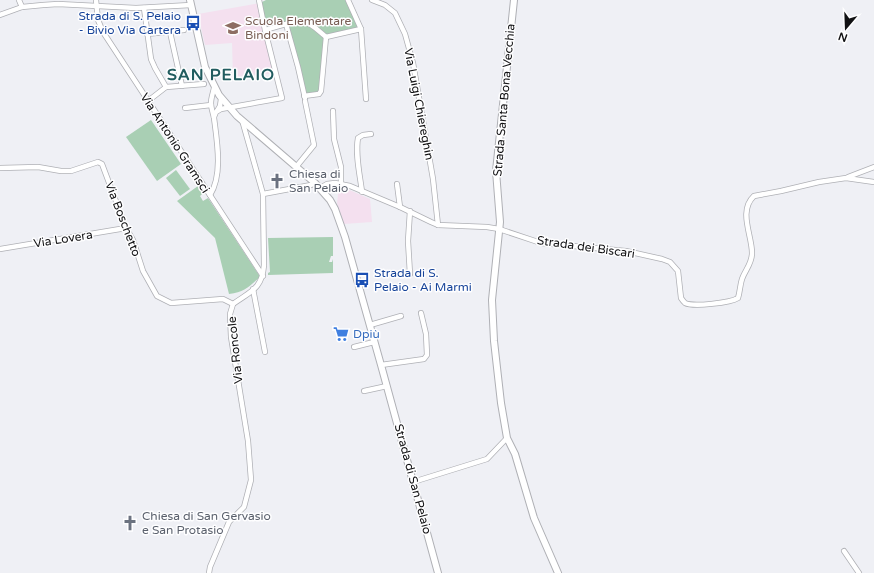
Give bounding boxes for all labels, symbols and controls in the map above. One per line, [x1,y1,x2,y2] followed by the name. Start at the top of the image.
[826,8,866,48] north arrow
[78,9,181,37] place label: Strada di S. Pelaio - Bivio Via Cartera
[184,14,202,32] bus stop icon: Strada di S. Pelaio - Bivio Via Cartera
[245,14,351,42] place label: Scuola Elementare Bindoni
[224,19,242,37] school or university icon: Scuola Elementare Bindoni
[490,23,518,177] street label: Strada Santa Bona Vecchia
[837,29,849,45] text: N
[401,47,437,161] street label: Via Luigi Chiereghin
[167,65,275,85] district label: SAN PELAIO
[137,90,213,196] street label: Via Antonio Gramsci
[289,167,348,195] place label: Chiesa di San Pelaio
[268,172,286,190] church icon: Chiesa di San Pelaio
[102,179,144,259] street label: Via Boschetto
[32,227,94,251] street label: Via Lovera
[536,233,636,261] street label: Strada dei Biscari
[374,266,472,294] place label: Strada di S. Pelaio - Ai Marmi
[353,271,371,289] bus stop icon: Strada di S. Pelaio - Ai Marmi
[224,315,245,384] street label: Via Roncole
[332,325,350,343] supermarket icon: Dpiù
[353,327,380,341] place label: Dpiù
[392,422,434,536] street label: Strada di San Pelaio
[142,509,271,537] place label: Chiesa di San Gervasio e San Protasio
[121,514,139,532] church icon: Chiesa di San Gervasio e San Protasio

